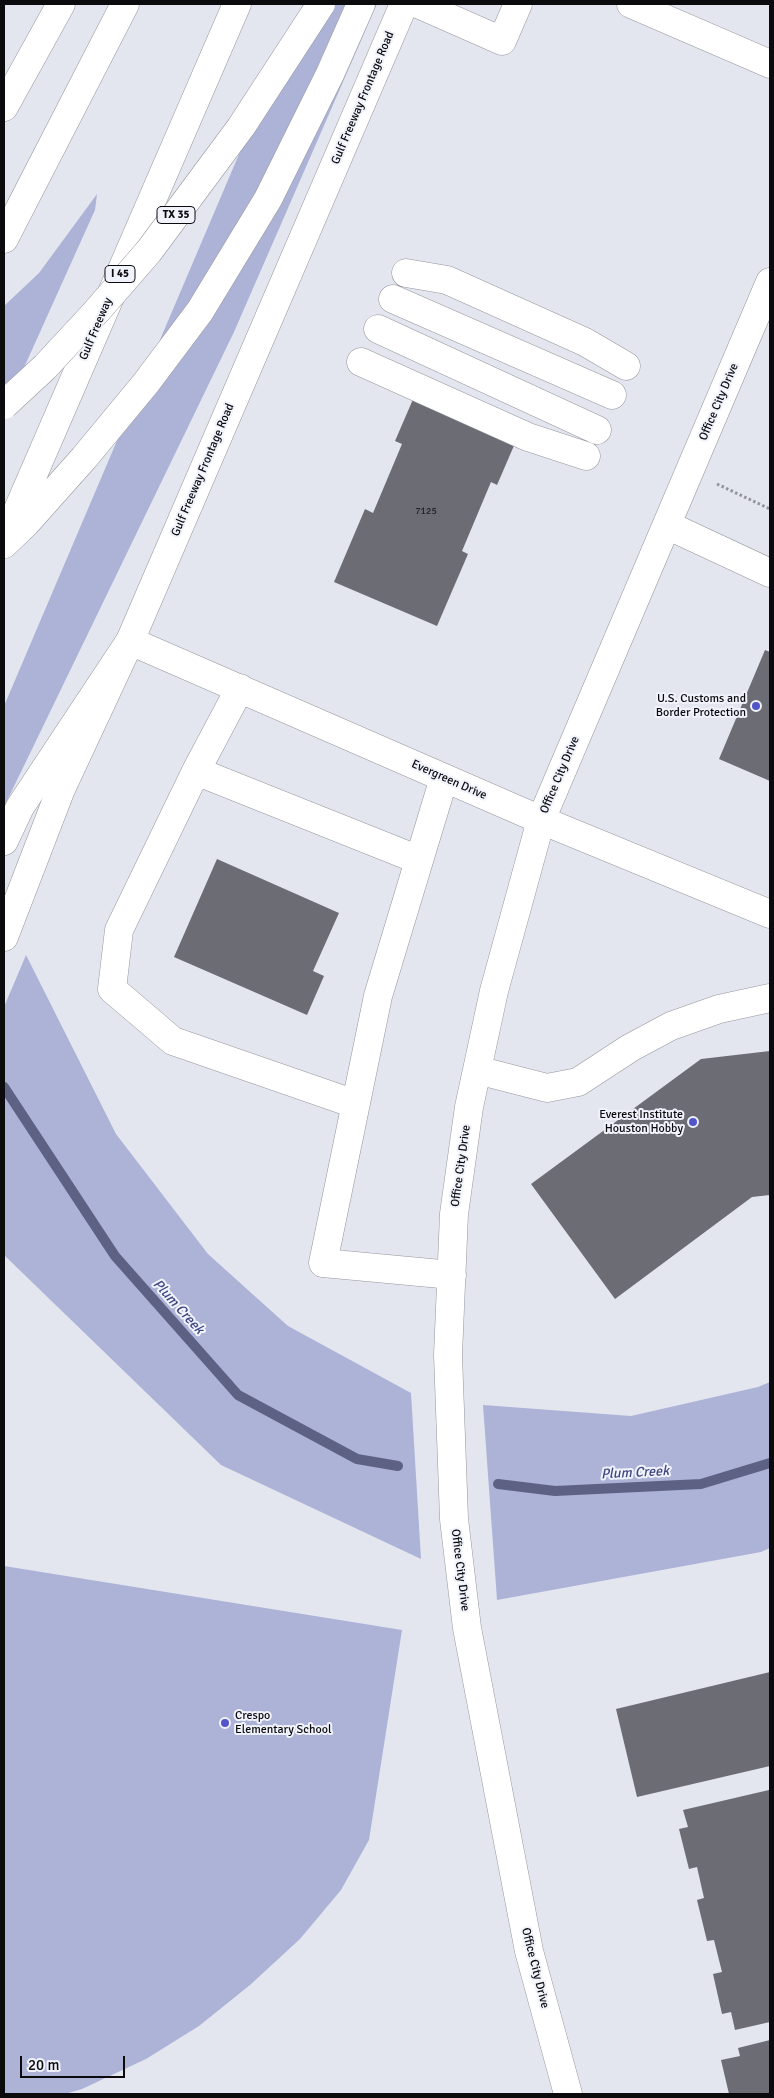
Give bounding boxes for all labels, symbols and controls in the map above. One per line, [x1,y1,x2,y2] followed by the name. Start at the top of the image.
[328,29,398,167] street label: Gulf Freeway Frontage Road
[157,206,195,224] road number: TX 35
[105,266,135,282] road number: I 45
[76,296,116,362] street label: Gulf Freeway
[696,361,742,443] street label: Office City Drive
[168,401,238,539] street label: Gulf Freeway Frontage Road
[415,505,437,517] house number: 7125
[656,692,746,720] place label: U.S. Customs and Border Protection
[750,700,762,712] marker: U.S. Customs and Border Protection
[537,734,583,816] street label: Office City Drive
[409,757,489,803] street label: Evergreen Drive
[599,1108,683,1136] place label: Everest Institute Houston Hobby
[687,1116,699,1128] marker: Everest Institute Houston Hobby
[448,1124,474,1208] street label: Office City Drive
[149,1276,207,1338] water label: Plum Creek
[601,1463,669,1483] water label: Plum Creek
[448,1528,472,1612] street label: Office City Drive
[235,1709,331,1737] place label: Crespo Elementary School
[219,1717,231,1729] marker: Crespo Elementary School
[518,1926,552,2010] street label: Office City Drive
[22,2046,128,2078] scale bar
[28,2056,59,2074] text: 20 m

